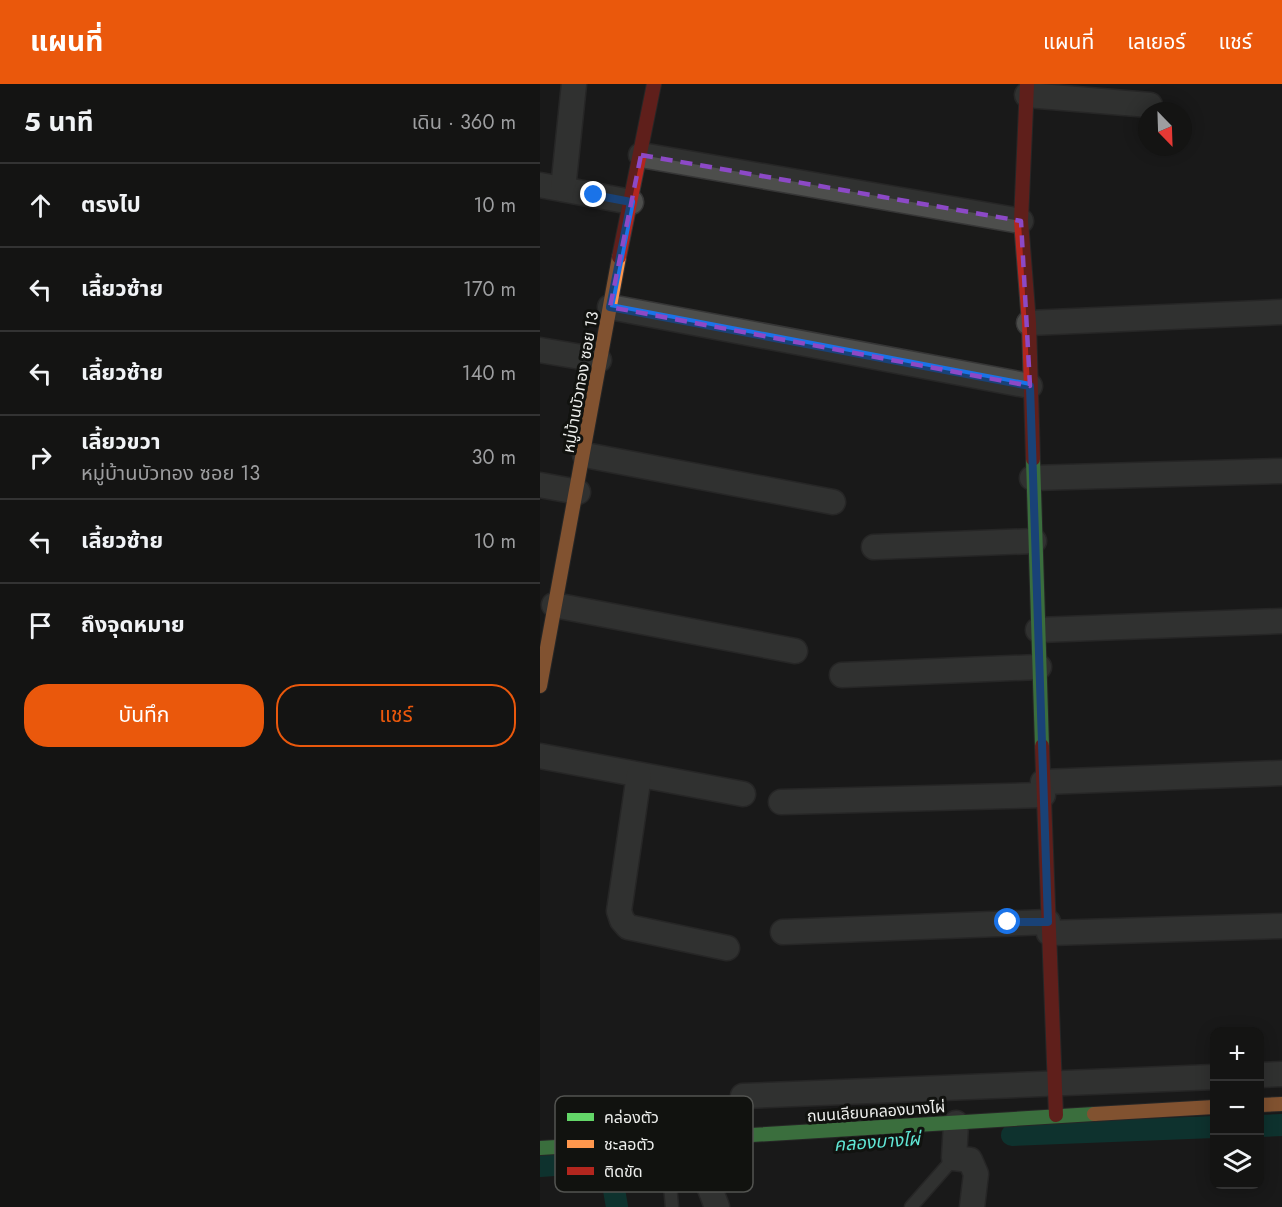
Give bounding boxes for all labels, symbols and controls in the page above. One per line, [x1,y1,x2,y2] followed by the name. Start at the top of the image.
[30,21,103,62] text: แผนที่
[1043,27,1094,57] text: แผนที่
[1127,27,1186,57] text: เลเยอร์
[1219,27,1252,57] text: แชร์
[1138,102,1192,156] north arrow
[24,103,93,141] text: 5 นาที
[412,108,516,137] text: เดิน · 360 m
[580,181,606,207] route end
[81,188,141,220] text: ตรงไป
[24,189,57,222] icon: ahead
[473,191,516,220] text: 10 m
[81,272,163,304] text: เลี้ยวซ้าย
[24,273,57,306] icon: left
[463,275,516,304] text: 170 m
[557,309,604,455] street label: หมู่บ้านบัวทอง ซอย 13
[81,356,163,388] text: เลี้ยวซ้าย
[24,357,57,390] icon: left
[462,359,516,388] text: 140 m
[81,425,161,457] text: เลี้ยวขวา
[24,441,57,474] icon: right
[471,443,516,472] text: 30 m
[81,459,260,488] text: หมู่บ้านบัวทอง ซอย 13
[81,524,163,556] text: เลี้ยวซ้าย
[24,525,57,558] icon: left
[473,527,516,556] text: 10 m
[81,608,185,640] text: ถึงจุดหมาย
[24,609,57,642] icon: arrive
[24,684,264,747] button: บันทึก
[276,684,516,747] button: แชร์
[994,908,1020,934] route start
[1210,1027,1264,1189] map controls
[1210,1027,1264,1081] button: +
[1210,1081,1264,1135] button: −
[806,1095,946,1128] street label: ถนนเลียบคลองบางไผ่
[555,1096,753,1192] legend
[604,1106,659,1129] text: คล่องตัว
[833,1126,924,1158] water label: คลองบางไผ่
[604,1133,655,1156] text: ชะลอตัว
[1210,1135,1264,1189] button: layers
[604,1160,643,1183] text: ติดขัด

